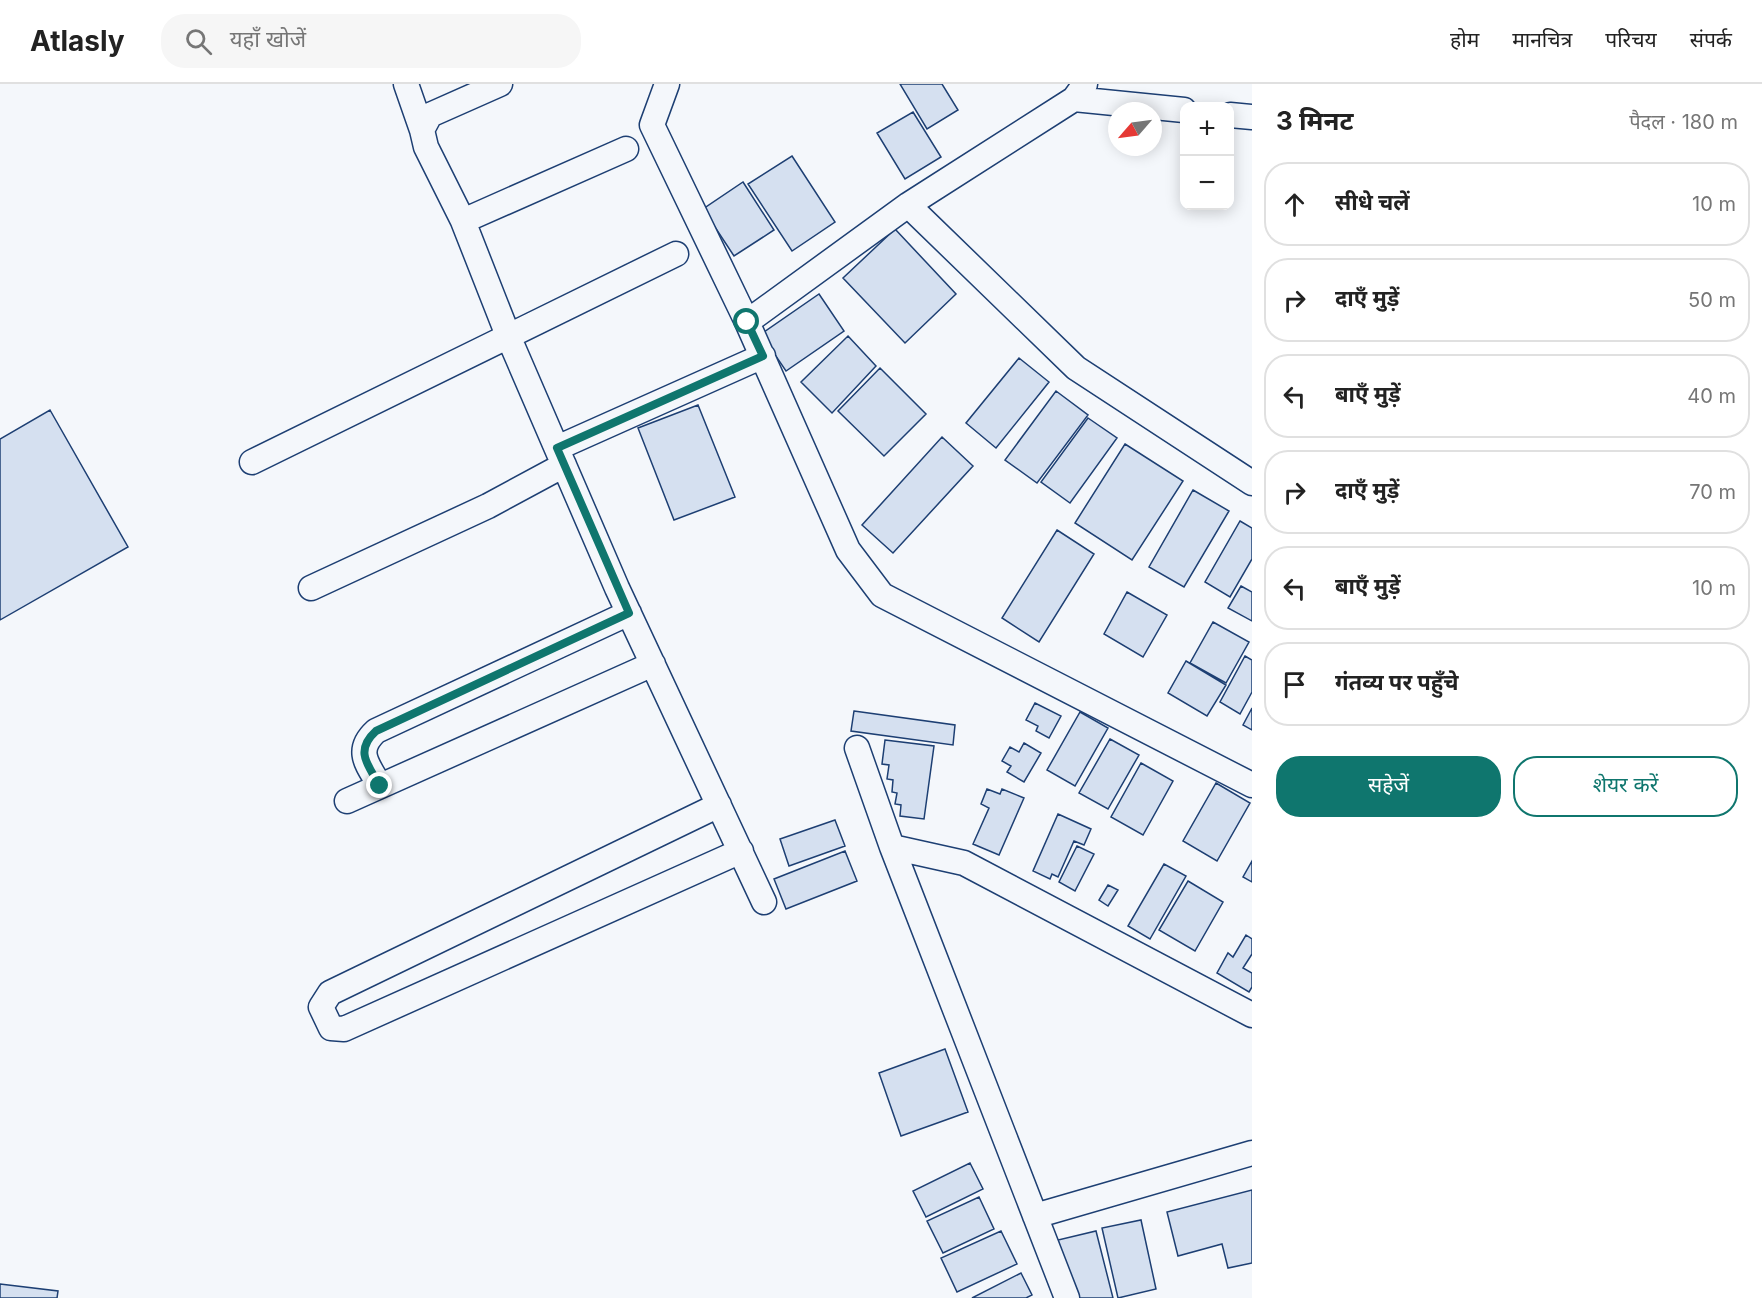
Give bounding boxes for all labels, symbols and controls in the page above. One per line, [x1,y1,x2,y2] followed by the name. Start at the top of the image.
[161,14,581,68] search box
[30,24,125,58] text: Atlasly
[182,25,215,58] icon: search
[230,26,306,52] text: यहाँ खोजें
[1450,27,1479,52] text: होम
[1512,27,1572,52] text: मानचित्र
[1605,27,1657,52] text: परिचय
[1690,27,1732,52] text: संपर्क
[1108,102,1162,156] north arrow
[1180,102,1234,210] map controls
[1180,102,1234,156] button: +
[1276,105,1354,136] text: 3 मिनट
[1629,110,1738,134] text: पैदल · 180 m
[1180,156,1234,210] button: −
[1278,188,1311,221] icon: ahead
[1335,189,1410,215] text: सीधे चलें
[1692,192,1736,216] text: 10 m
[1278,284,1311,317] icon: right
[1335,285,1399,311] text: दाएँ मुड़ें
[1688,288,1736,312] text: 50 m
[733,308,759,334] route start
[1278,380,1311,413] icon: left
[1335,381,1401,407] text: बाएँ मुड़ें
[1687,384,1736,408] text: 40 m
[1278,476,1311,509] icon: right
[1335,477,1399,503] text: दाएँ मुड़ें
[1689,480,1736,504] text: 70 m
[1278,572,1311,605] icon: left
[1335,573,1401,599] text: बाएँ मुड़ें
[1692,576,1736,600] text: 10 m
[1278,668,1311,701] icon: arrive
[1335,669,1459,695] text: गंतव्य पर पहुँचे
[1276,756,1501,817] button: सहेजें
[1513,756,1738,817] button: शेयर करें
[366,772,392,798] route end

